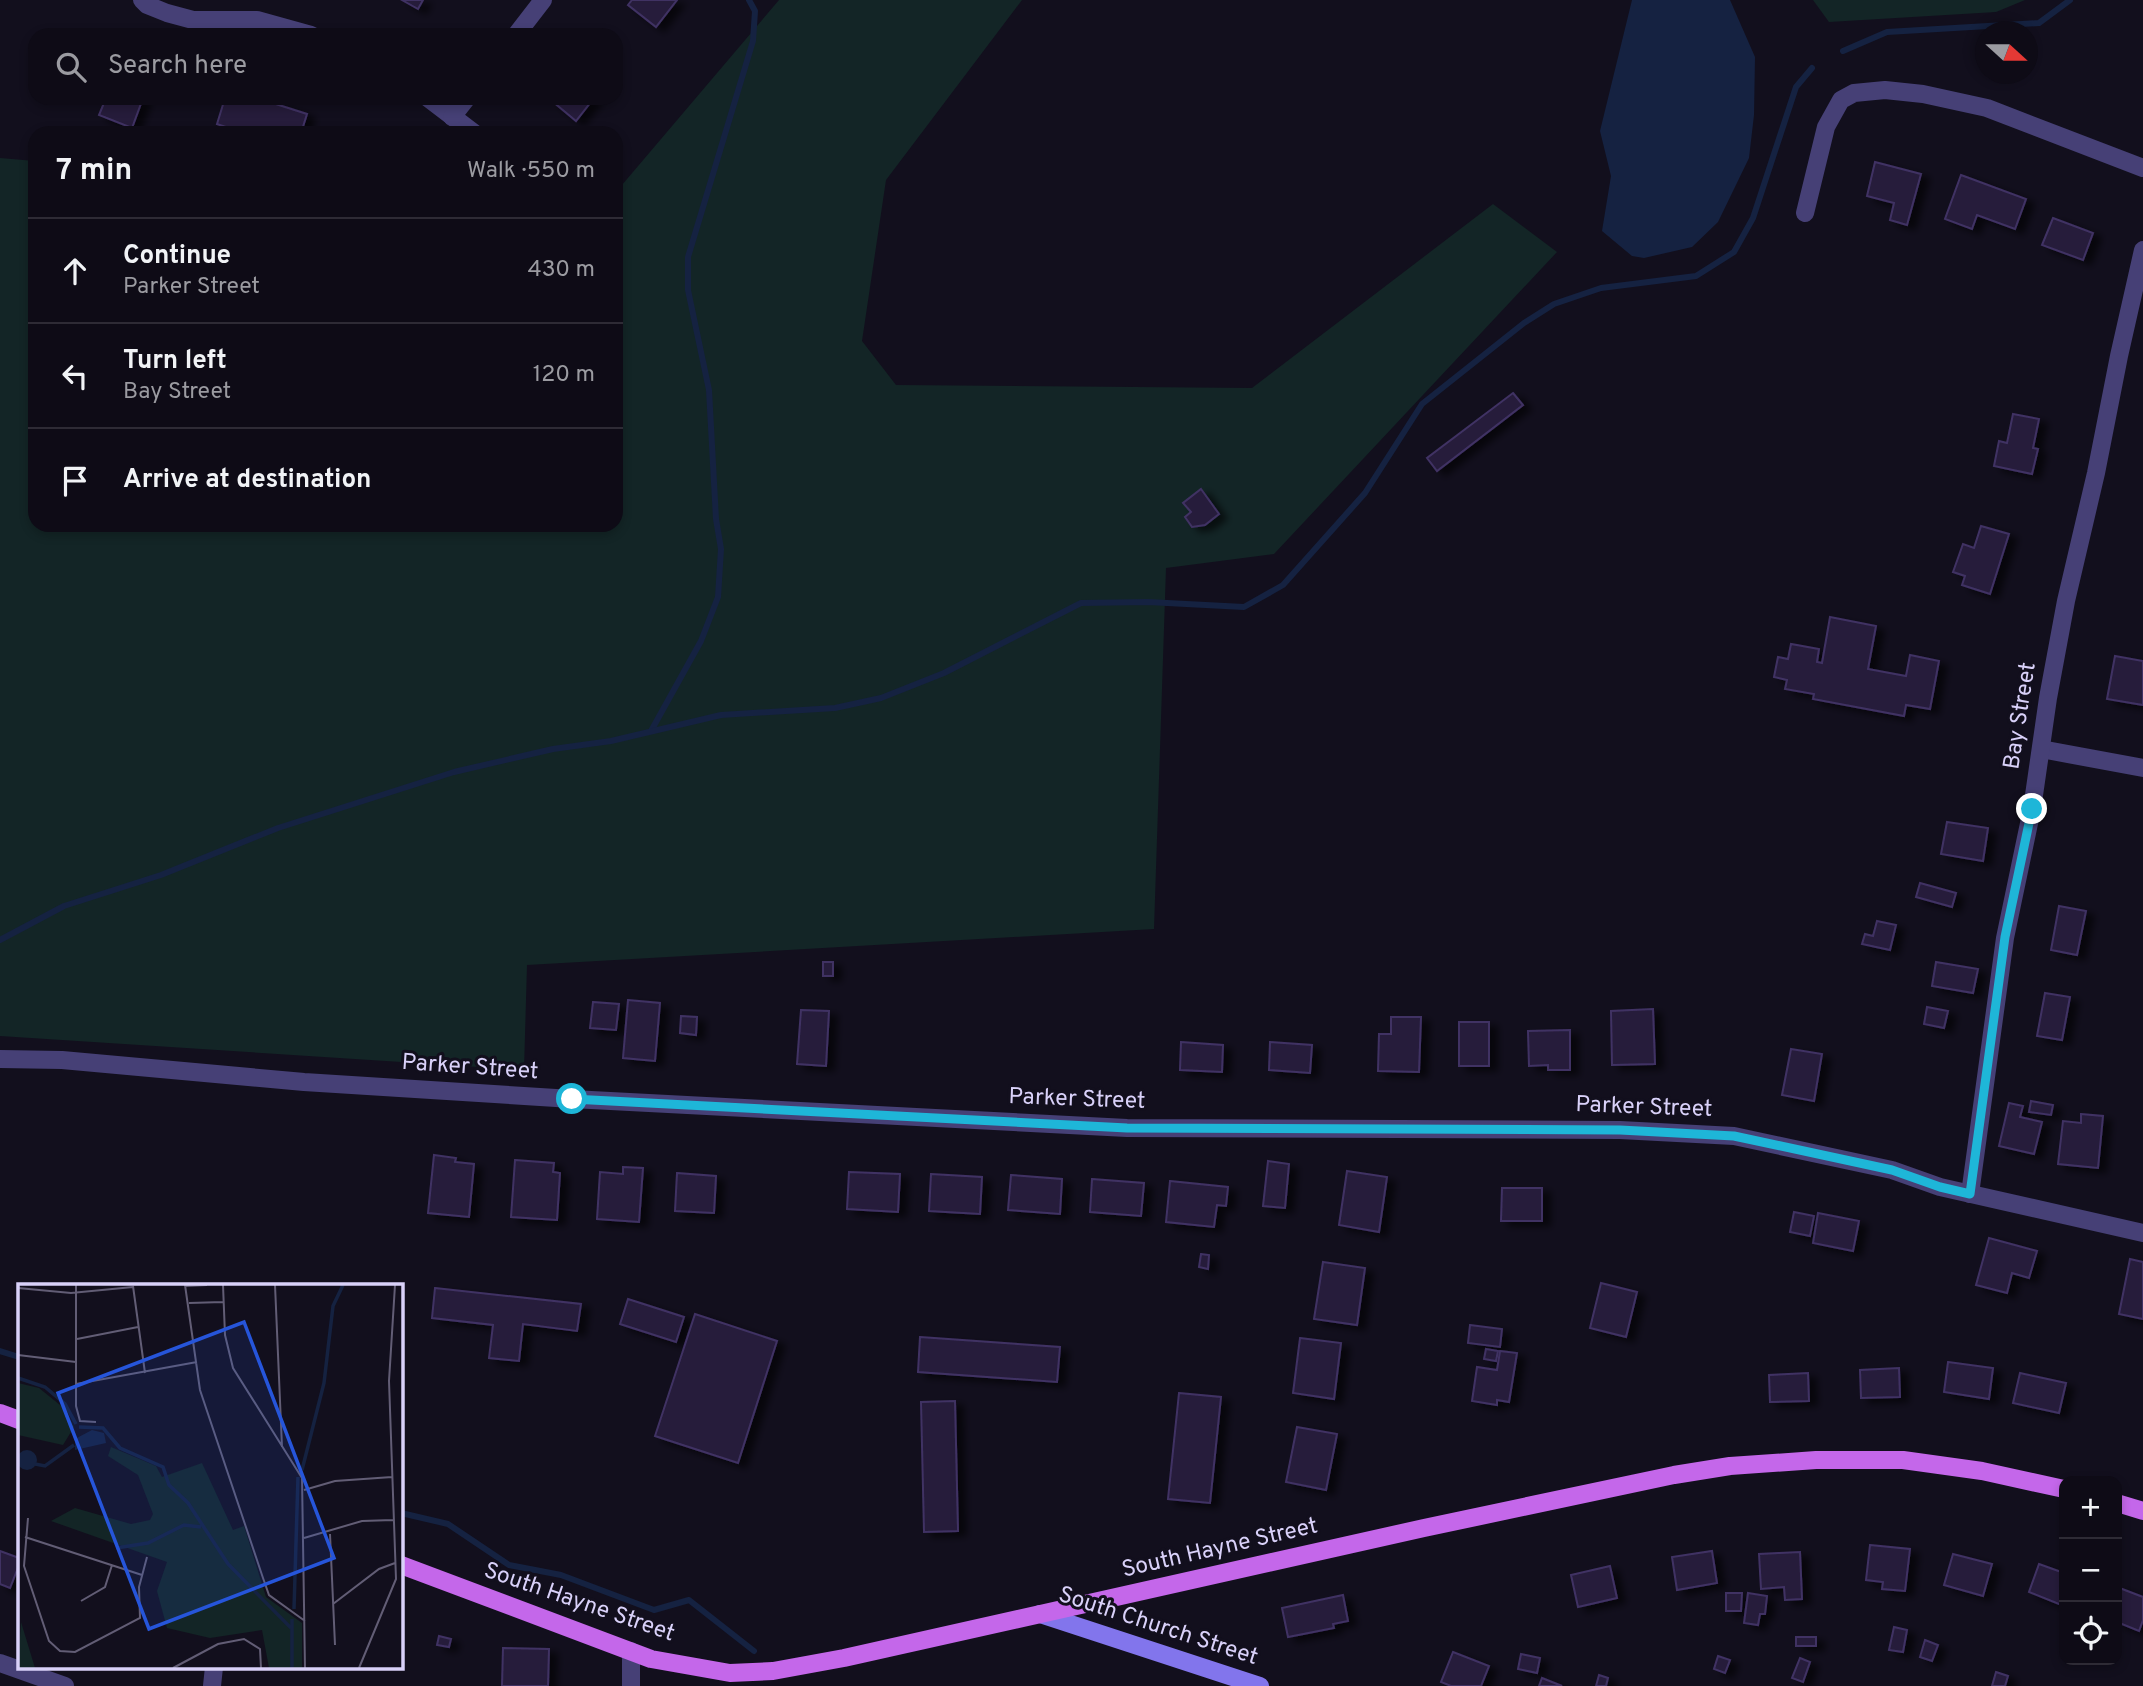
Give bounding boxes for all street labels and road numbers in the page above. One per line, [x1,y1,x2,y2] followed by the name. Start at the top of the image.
[1998,660,2044,772] street label: Bay Street
[401,1049,539,1087] street label: Parker Street
[1008,1083,1146,1117] street label: Parker Street
[1575,1091,1713,1125] street label: Parker Street
[1119,1512,1321,1586] street label: South Hayne Street
[480,1557,678,1649] street label: South Hayne Street
[1055,1581,1261,1673] street label: South Church Street

